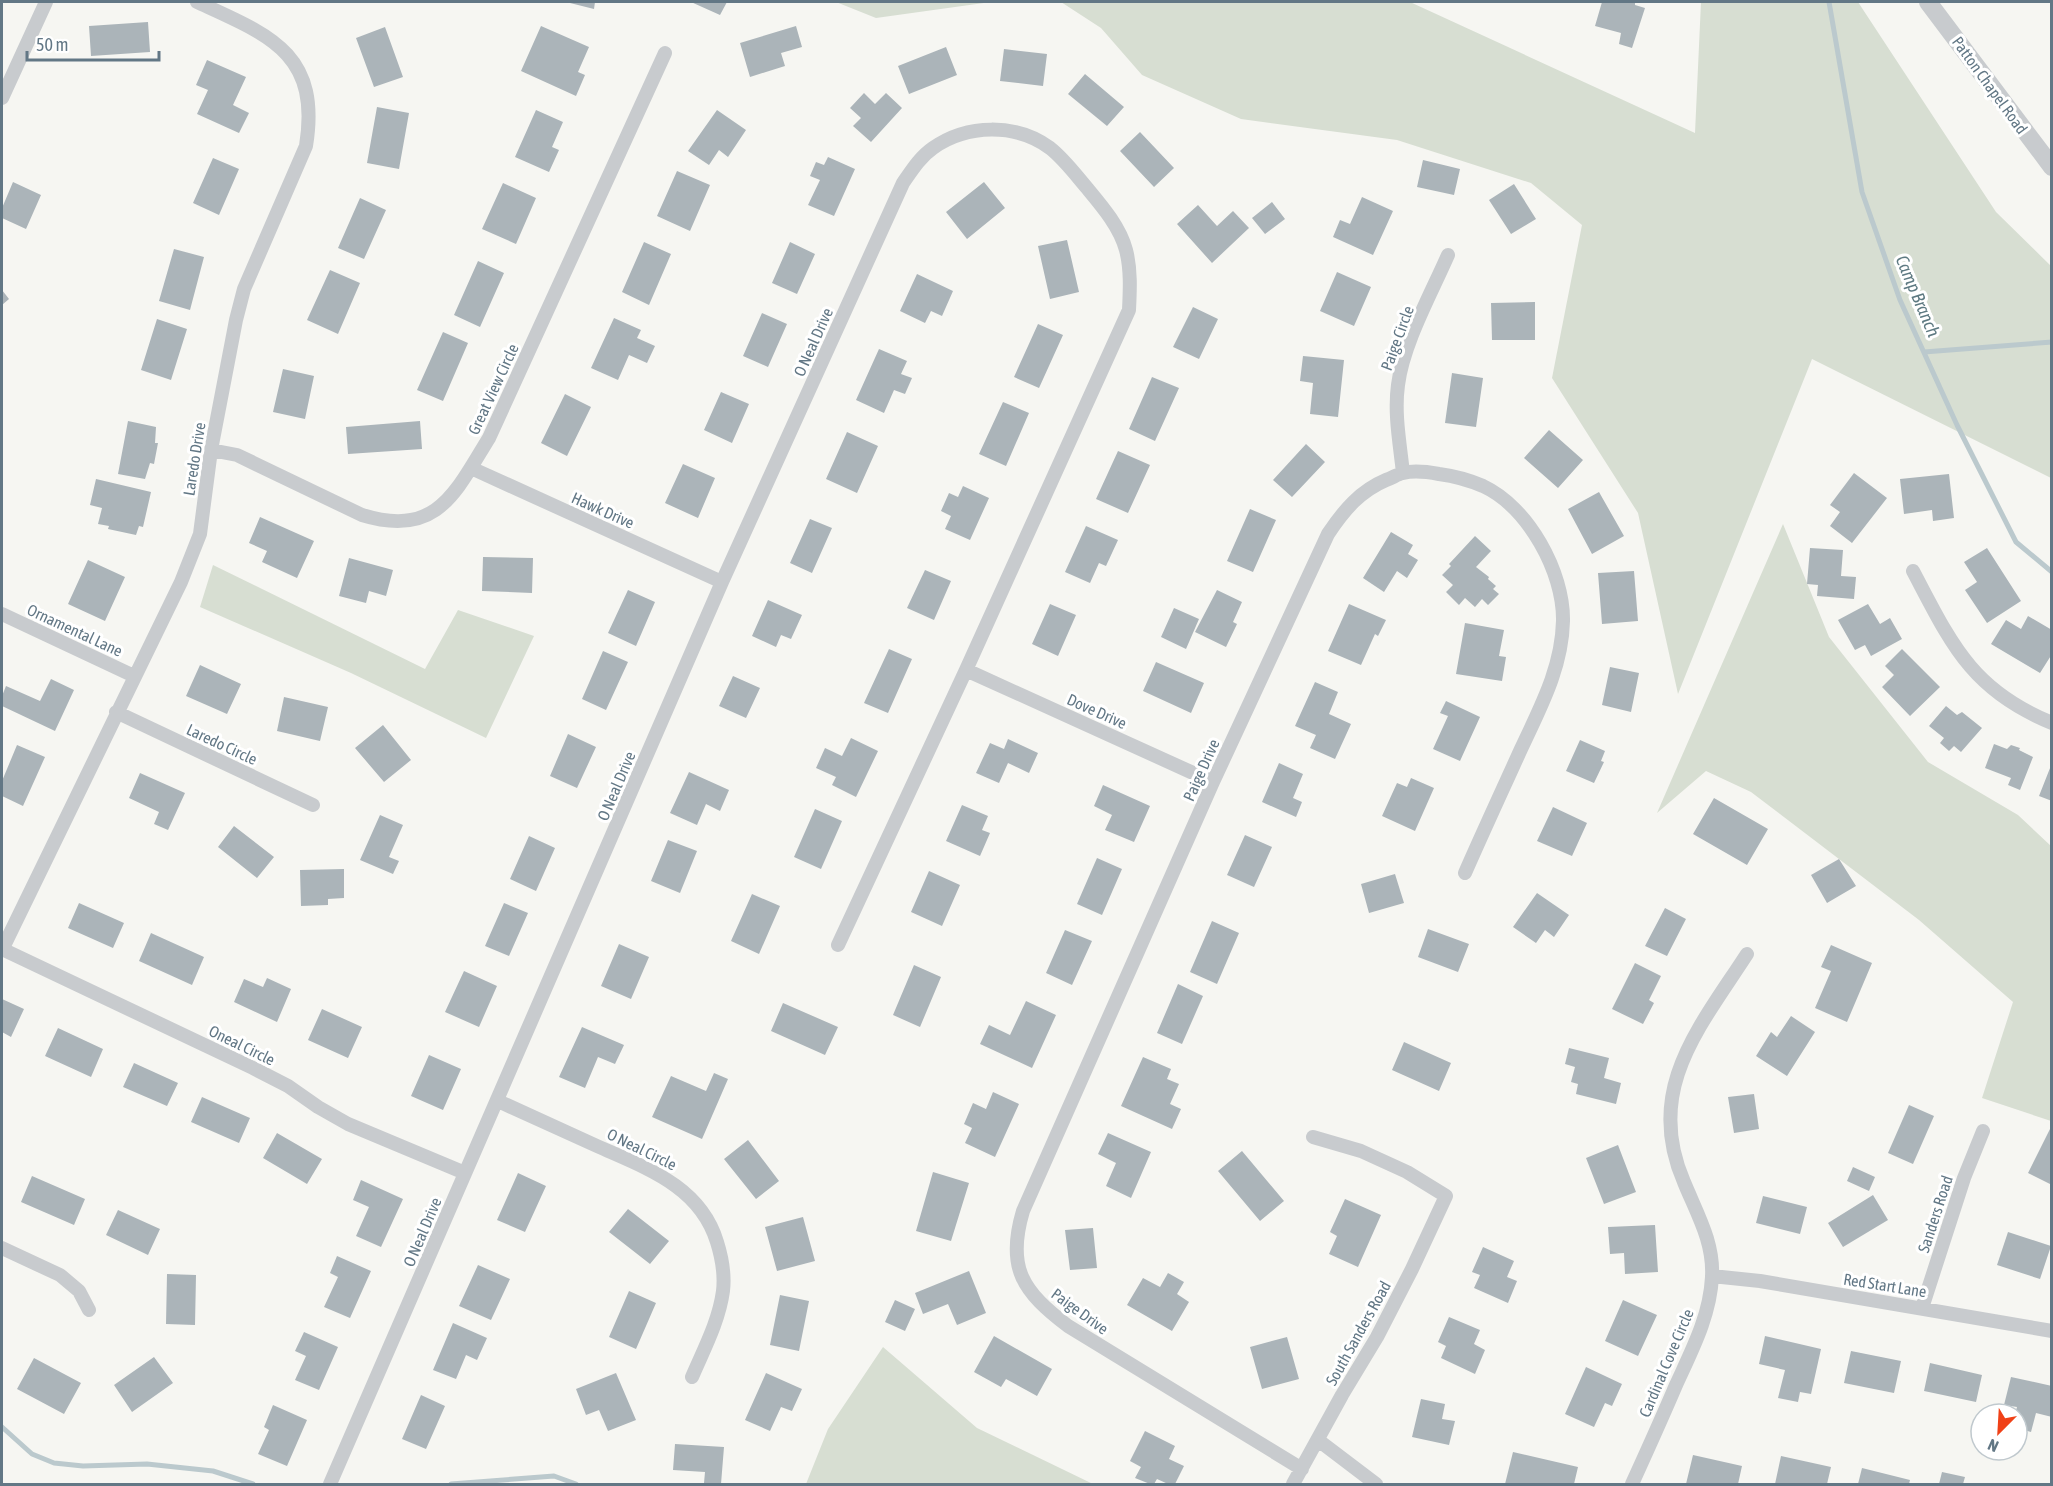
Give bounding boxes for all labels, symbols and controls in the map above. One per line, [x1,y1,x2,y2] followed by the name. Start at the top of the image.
[27,24,159,62] scale bar
[1948,33,2031,138] street label: Patton Chapel Road
[36,34,68,55] text: 50 m
[1891,252,1945,340] water label: Camp Branch
[1377,303,1418,373] street label: Paige Circle
[790,305,836,379] street label: O Neal Drive
[464,341,522,437] street label: Great View Circle
[179,421,209,497] street label: Laredo Drive
[569,488,637,532] street label: Hawk Drive
[25,600,125,660] street label: Ornamental Lane
[1064,690,1130,732] street label: Dove Drive
[184,720,260,768] street label: Laredo Circle
[1179,736,1224,804] street label: Paige Drive
[593,749,639,823] street label: O Neal Drive
[206,1021,278,1069] street label: Oneal Circle
[604,1124,680,1174] street label: O Neal Circle
[1914,1173,1956,1255] street label: Sanders Road
[399,1195,445,1269] street label: O Neal Drive
[1842,1270,1928,1300] street label: Red Start Lane
[1322,1278,1394,1388] street label: South Sanders Road
[1048,1284,1112,1338] street label: Paige Drive
[1635,1306,1697,1420] street label: Cardinal Cove Circle
[1969,1402,2029,1462] north arrow
[1985,1436,2001,1456] text: N

